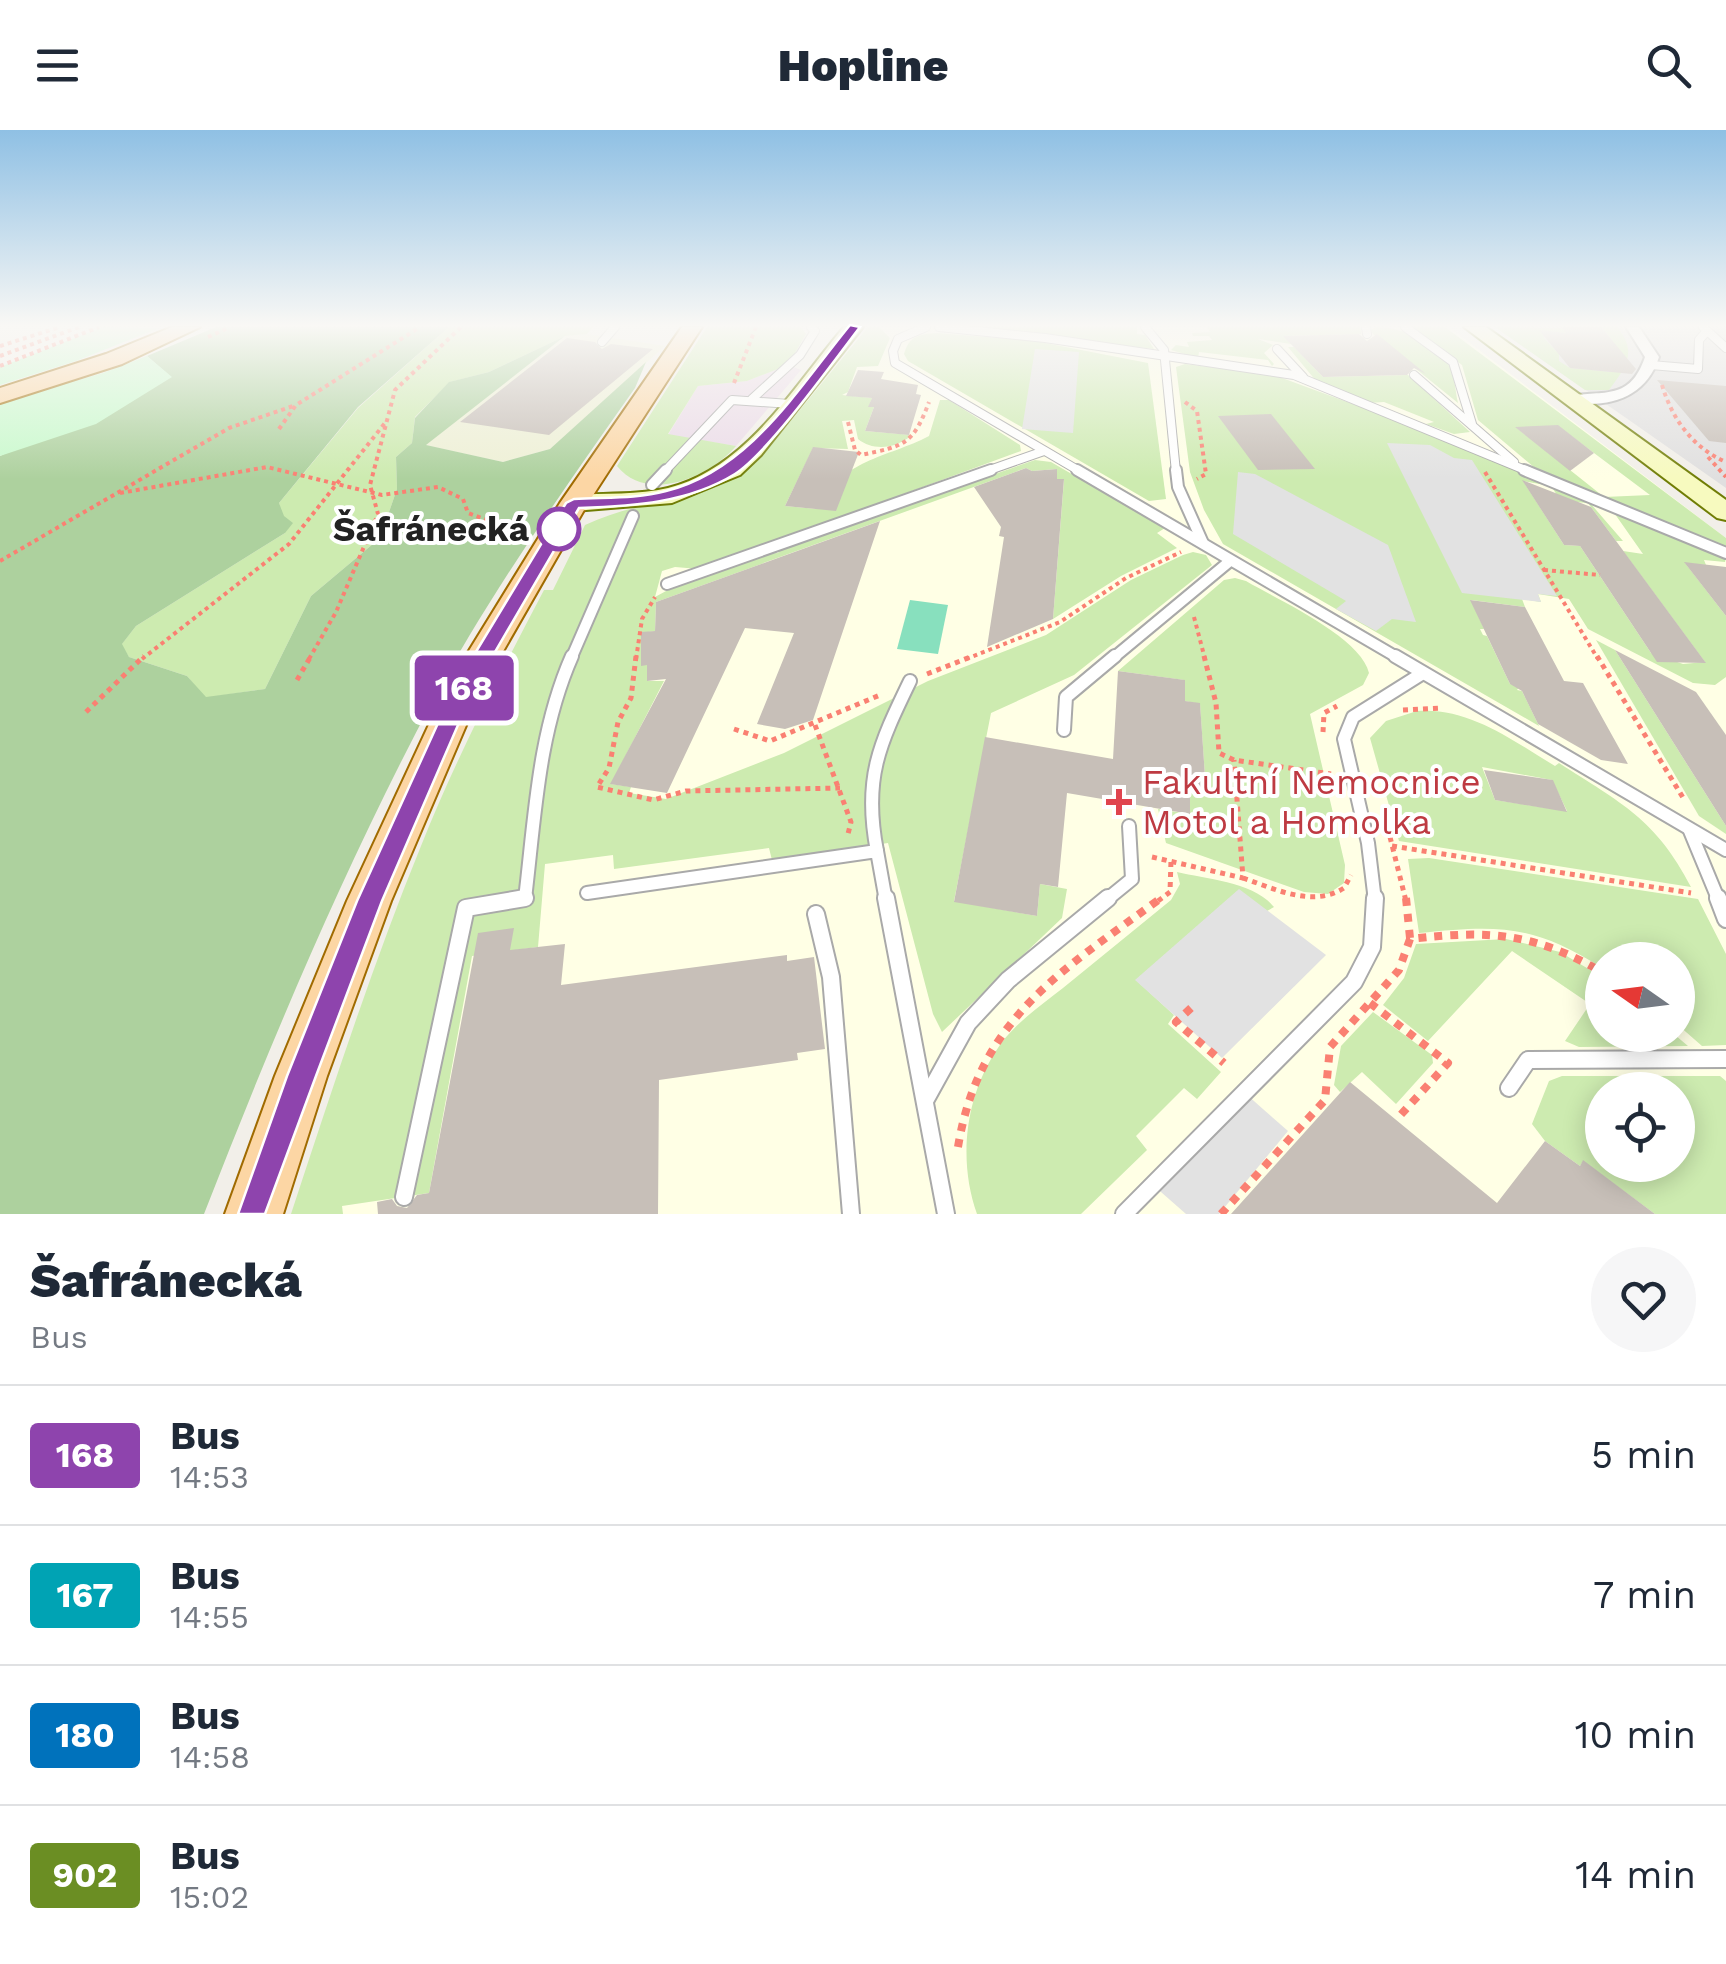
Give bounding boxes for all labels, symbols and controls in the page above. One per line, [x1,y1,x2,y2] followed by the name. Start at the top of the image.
[30,38,85,93] icon: menu
[1641,38,1696,93] icon: search
[777,39,949,92] text: Hopline
[333,508,530,550] place label: Šafránecká
[538,508,580,550] marker: Šafránecká
[406,656,522,720] line badge: 168
[435,667,493,709] text: 168
[1142,761,1481,843] place label: Fakultní Nemocnice Motol a Homolka
[1106,789,1132,815] marker: Fakultní Nemocnice Motol a Homolka
[1585,942,1695,1052] north arrow
[1585,942,1695,1182] map controls
[1585,1072,1695,1182] button: locate
[1591,1247,1696,1352] button: heart
[30,1252,302,1309] text: Šafránecká
[30,1318,88,1356] text: Bus
[170,1414,240,1458] text: Bus
[1591,1433,1696,1477] text: 5 min
[56,1434,114,1476] text: 168
[170,1458,249,1496] text: 14:53
[170,1554,240,1598] text: Bus
[1593,1573,1696,1617] text: 7 min
[56,1574,114,1616] text: 167
[170,1598,249,1636] text: 14:55
[170,1694,240,1738] text: Bus
[1575,1713,1696,1757] text: 10 min
[55,1714,115,1756] text: 180
[170,1738,250,1776] text: 14:58
[170,1834,240,1878] text: Bus
[1575,1853,1696,1897] text: 14 min
[53,1854,117,1896] text: 902
[170,1878,249,1916] text: 15:02

